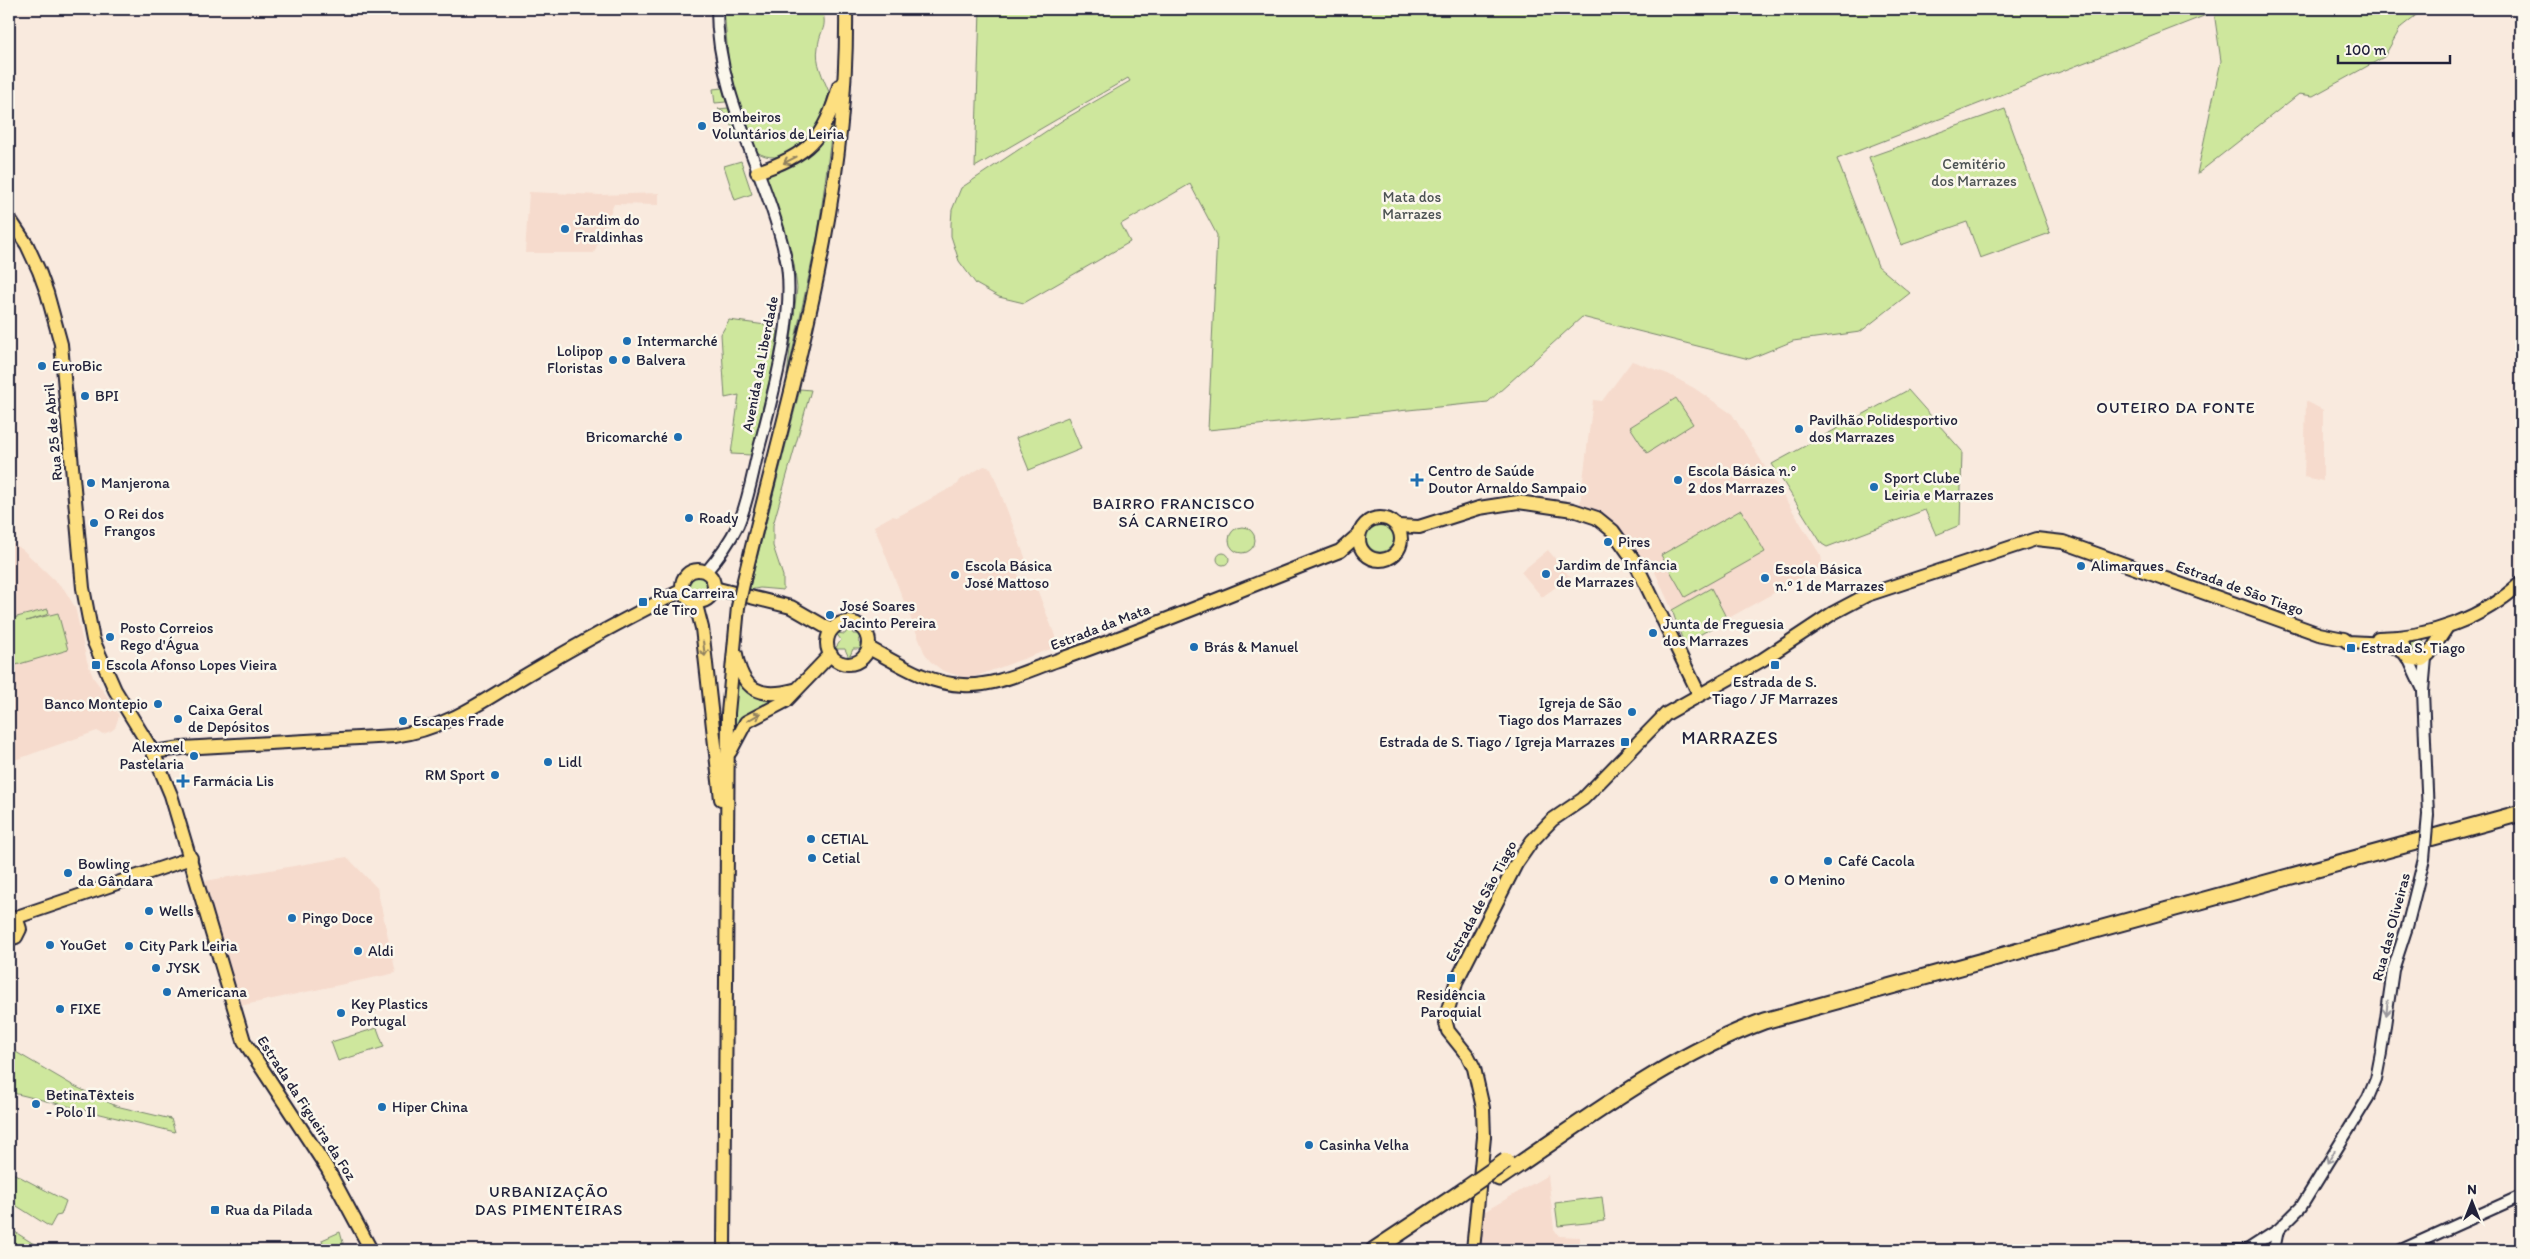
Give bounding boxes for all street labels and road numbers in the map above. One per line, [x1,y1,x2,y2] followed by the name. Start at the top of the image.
[738,295,782,433] street label: Avenida da Liberdade
[40,382,66,481] street label: Rua 25 de Abril
[2174,557,2306,619] street label: Estrada de São Tiago
[1048,600,1153,654] street label: Estrada da Mata
[1441,837,1521,965] street label: Estrada de São Tiago
[2368,871,2414,983] street label: Rua das Oliveiras
[253,1032,361,1184] street label: Estrada da Figueira da Foz

